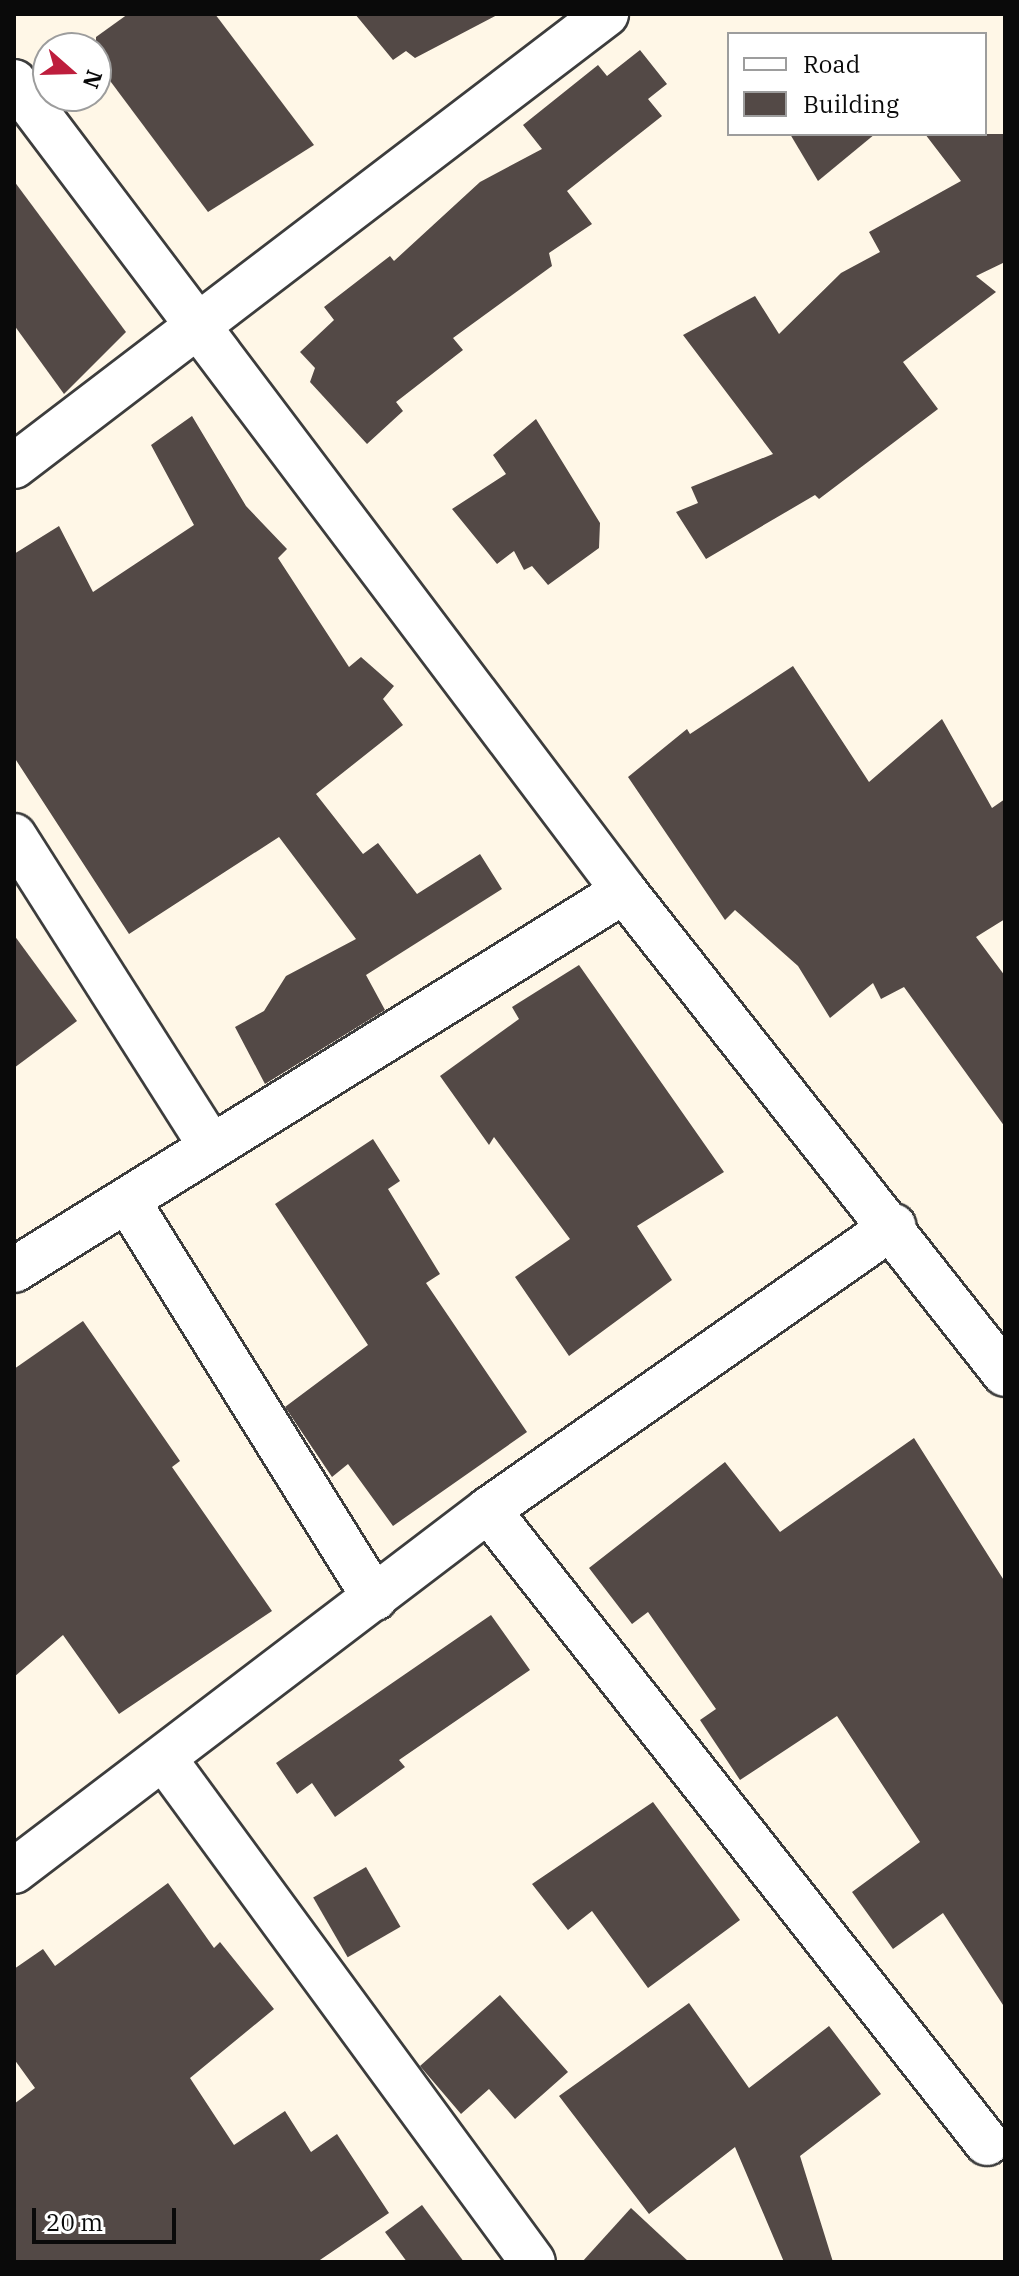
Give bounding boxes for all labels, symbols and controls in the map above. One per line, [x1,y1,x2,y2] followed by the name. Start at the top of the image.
[32,32,112,112] north arrow
[727,32,987,136] legend
[803,48,860,80] text: Road
[77,67,110,93] text: N
[803,88,899,120] text: Building
[36,2192,180,2242] scale bar
[46,2206,103,2238] text: 20 m

